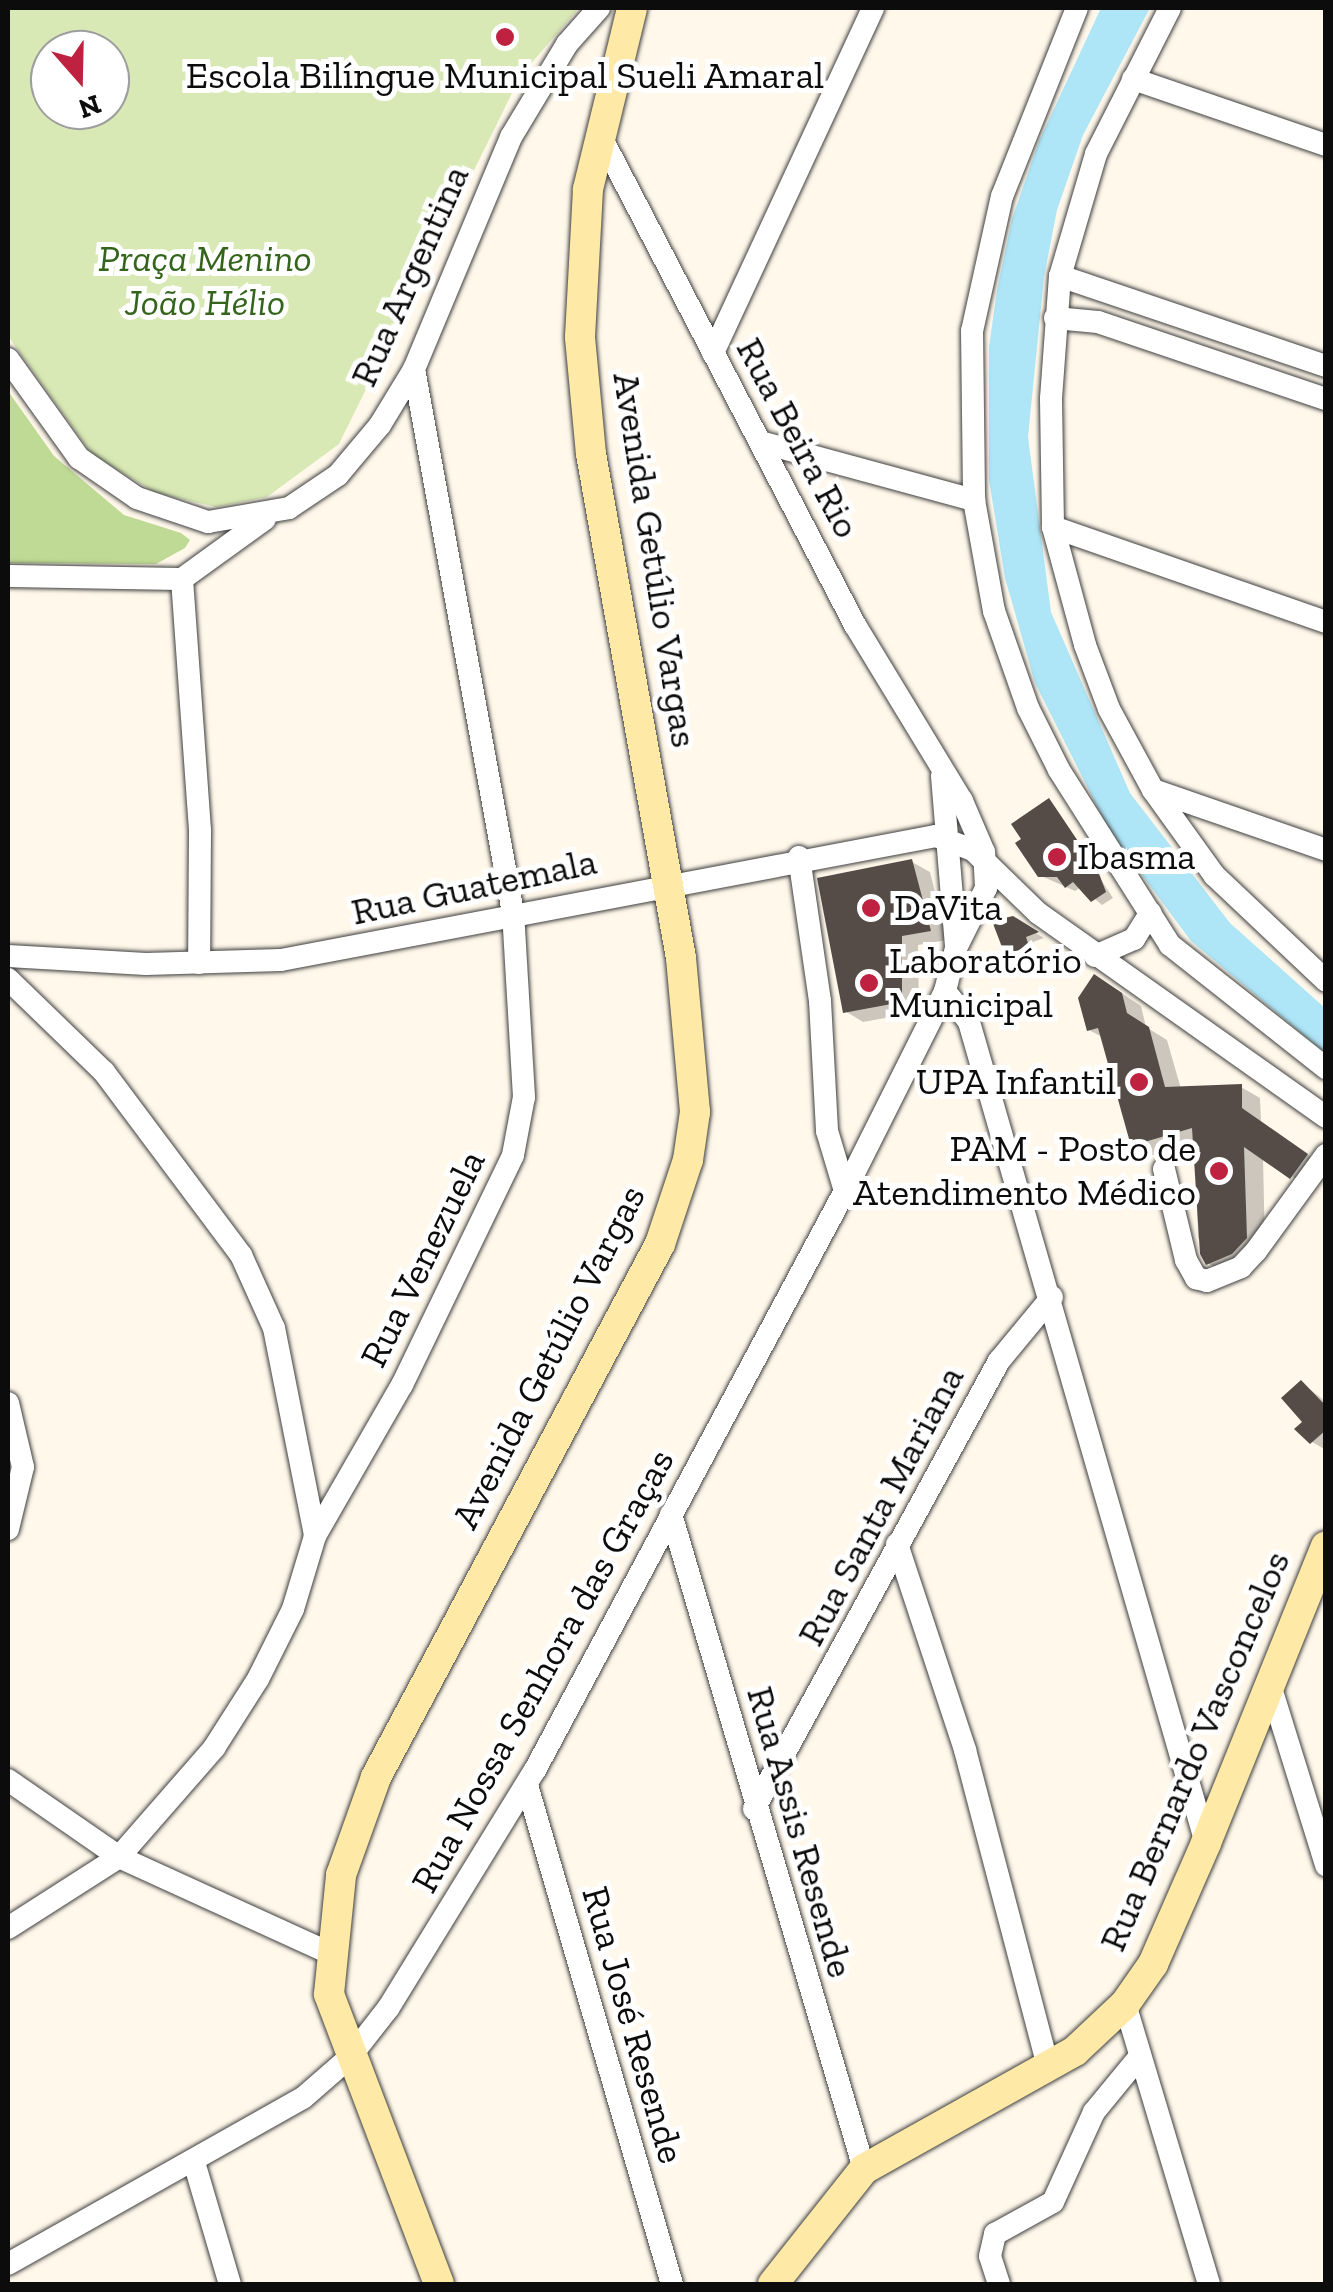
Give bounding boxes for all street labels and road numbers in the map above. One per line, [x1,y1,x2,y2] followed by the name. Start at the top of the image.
[341,158,479,394] street label: Rua Argentina
[726,330,870,546] street label: Rua Beira Rio
[603,369,707,751] street label: Avenida Getúlio Vargas
[347,839,601,935] street label: Rua Guatemala
[351,1143,495,1375] street label: Rua Venezuela
[442,1177,656,1537] street label: Avenida Getúlio Vargas
[788,1359,974,1653] street label: Rua Santa Mariana
[402,1441,684,1901] street label: Rua Nossa Senhora das Graças
[1090,1544,1300,1958] street label: Rua Bernardo Vasconcelos
[737,1681,863,1983] street label: Rua Assis Resende
[572,1881,694,2169] street label: Rua José Resende

